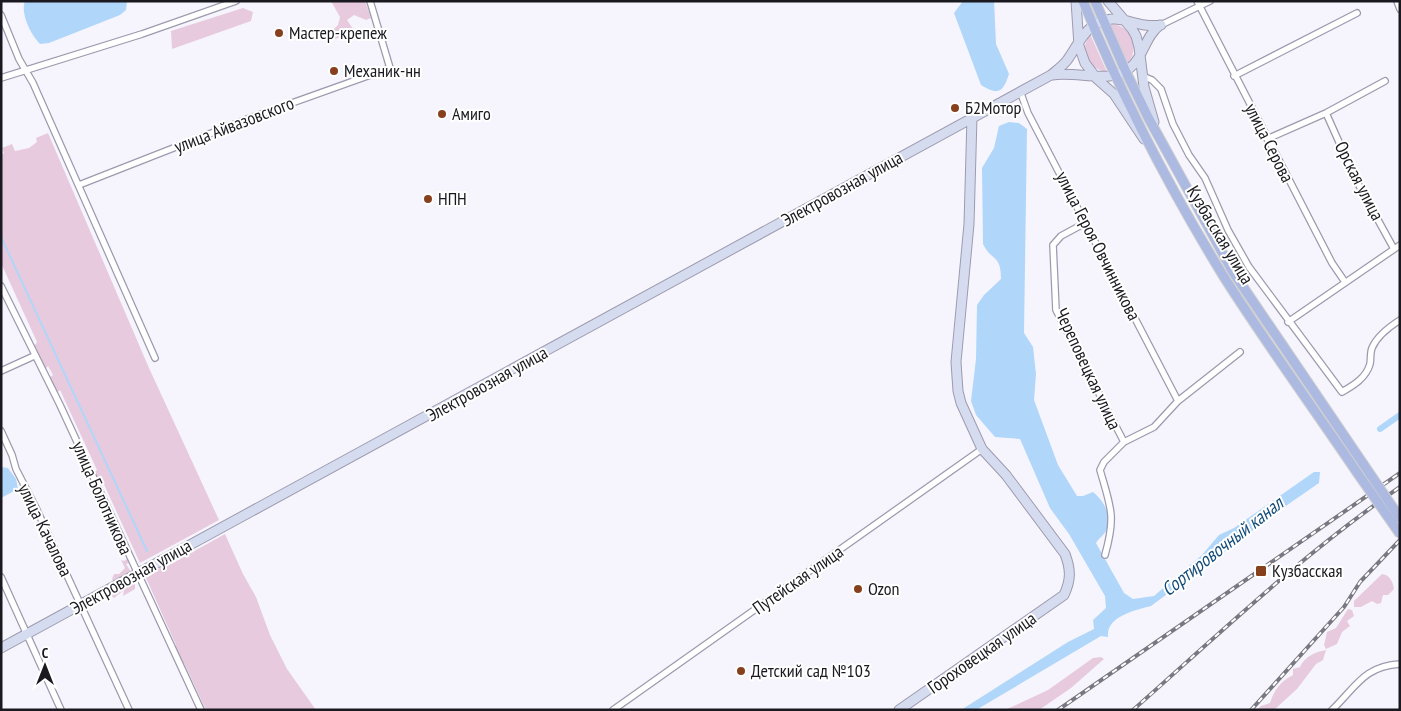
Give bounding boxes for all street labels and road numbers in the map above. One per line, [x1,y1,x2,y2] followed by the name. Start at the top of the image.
[171,91,297,158] street label: улица Айвазовского
[1240,99,1299,186] street label: улица Серова
[1330,137,1389,224] street label: Орская улица
[777,146,906,231] street label: Электровозная улица
[1051,167,1146,324] street label: улица Героя Овчинникова
[1182,181,1259,288] street label: Кузбасская улица
[1050,304,1127,433] street label: Череповецкая улица
[422,341,551,426] street label: Электровозная улица
[67,437,138,558] street label: улица Болотникова
[13,479,78,580] street label: улица Качалова
[66,534,195,619] street label: Электровозная улица
[748,540,847,619] street label: Путейская улица
[923,607,1040,698] street label: Гороховецкая улица

